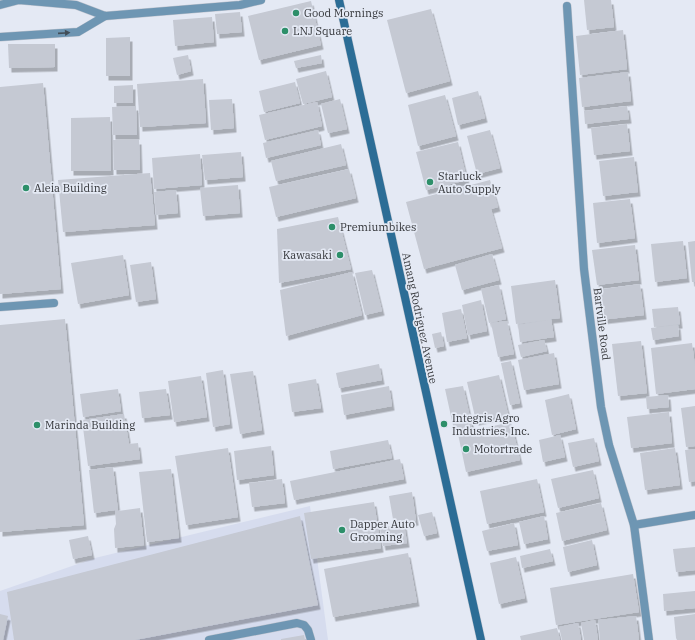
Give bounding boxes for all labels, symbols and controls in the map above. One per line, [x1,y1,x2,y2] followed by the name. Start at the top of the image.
[304,6,383,20] place label: Good Mornings
[291,8,301,18] marker: Good Mornings
[293,24,352,38] place label: LNJ Square
[280,26,290,36] marker: LNJ Square
[58,30,70,37] one-way arrow
[438,169,501,196] place label: Starluck Auto Supply
[425,177,435,187] marker: Starluck Auto Supply
[34,181,107,195] place label: Aleia Building
[21,183,31,193] marker: Aleia Building
[340,220,416,234] place label: Premiumbikes
[327,222,337,232] marker: Premiumbikes
[283,248,333,262] place label: Kawasaki
[335,250,345,260] marker: Kawasaki
[399,251,441,385] street label: Amang Rodriguez Avenue
[591,287,613,361] street label: Bartville Road
[452,411,530,438] place label: Integris Agro Industries, Inc.
[45,418,135,432] place label: Marinda Building
[439,419,449,429] marker: Integris Agro Industries, Inc.
[32,420,42,430] marker: Marinda Building
[474,442,532,456] place label: Motortrade
[461,444,471,454] marker: Motortrade
[350,517,415,544] place label: Dapper Auto Grooming
[337,525,347,535] marker: Dapper Auto Grooming

